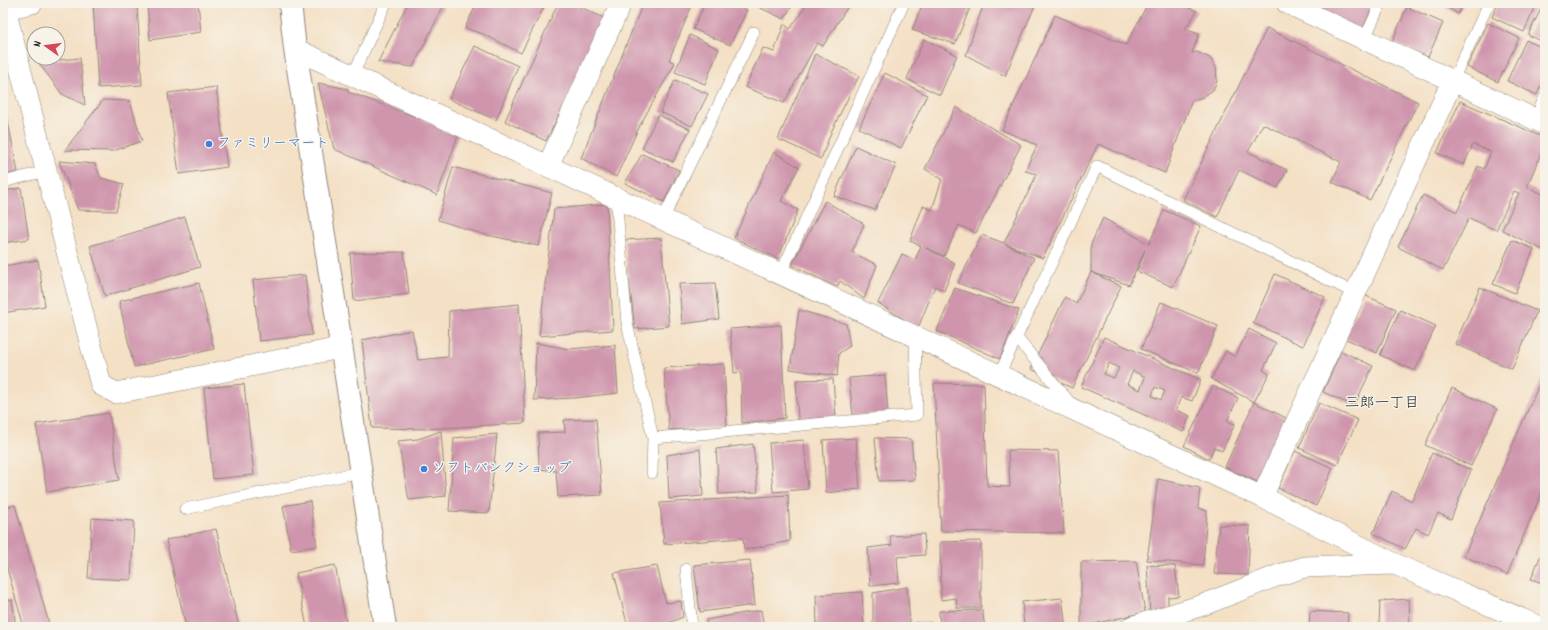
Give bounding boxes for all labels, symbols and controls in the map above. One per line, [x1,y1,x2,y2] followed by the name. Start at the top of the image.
[26,26,66,66] north arrow
[30,39,47,49] text: N
[217,134,329,154] place label: ファミリーマート
[204,139,214,149] marker: ファミリーマート
[1344,393,1420,415] district label: 三郎一丁目
[432,459,571,479] place label: ソフトバンクショップ
[419,464,429,474] marker: ソフトバンクショップ

